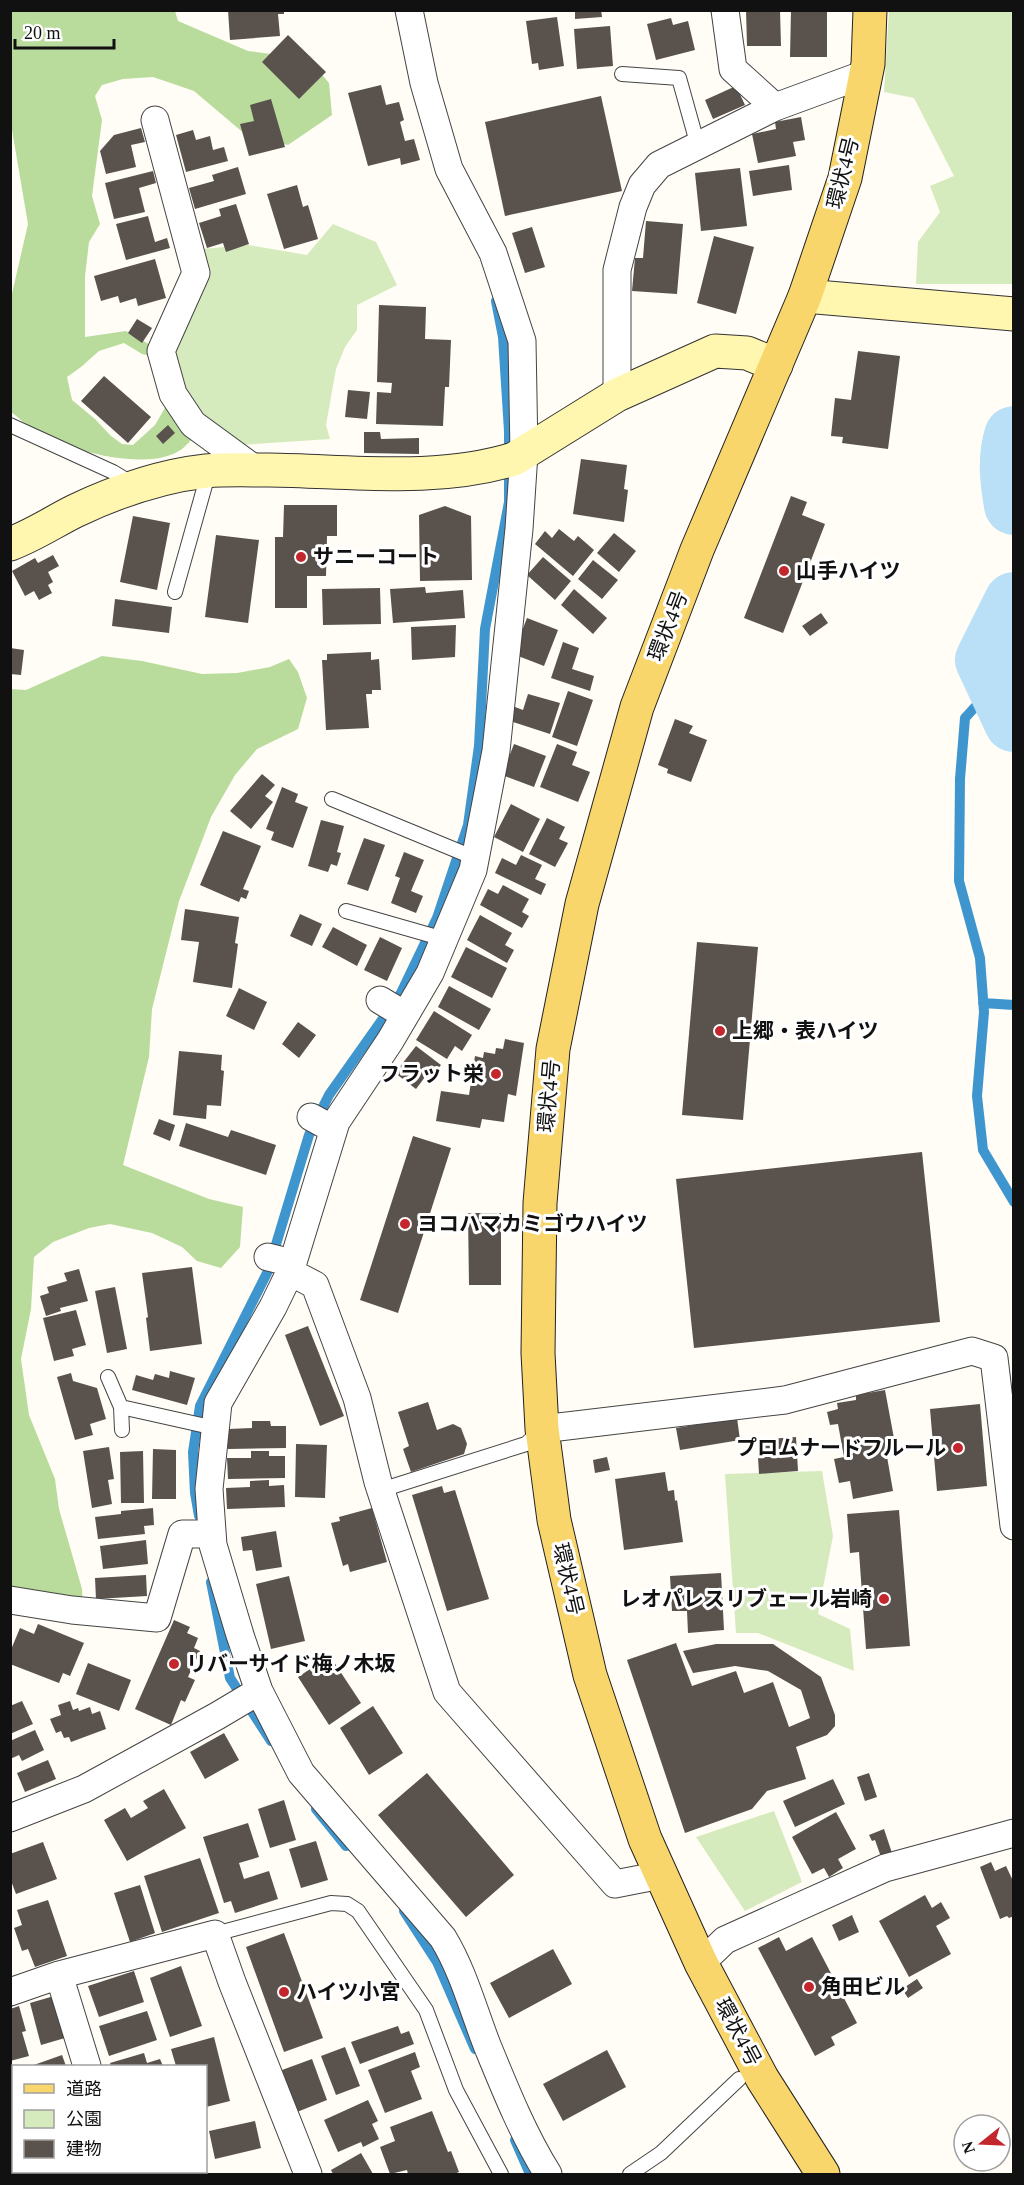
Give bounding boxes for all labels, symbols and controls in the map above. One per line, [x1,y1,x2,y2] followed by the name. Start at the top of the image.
[15,12,114,50] scale bar
[24,23,61,43] text: 20 m
[822,134,864,212] street label: 環状4号
[313,545,439,569] place label: サニーコート
[294,550,308,564] marker: サニーコート
[796,559,901,583] place label: 山手ハイツ
[777,564,791,578] marker: 山手ハイツ
[644,587,692,665] street label: 環状4号
[732,1019,879,1043] place label: 上郷・表ハイツ
[713,1024,727,1038] marker: 上郷・表ハイツ
[534,1058,564,1134] street label: 環状4号
[379,1062,484,1086] place label: フラット栄
[489,1067,503,1081] marker: フラット栄
[417,1212,648,1236] place label: ヨコハマカミゴウハイツ
[398,1217,412,1231] marker: ヨコハマカミゴウハイツ
[736,1436,946,1460] place label: プロムナードフルール
[951,1441,965,1455] marker: プロムナードフルール
[548,1540,588,1618] street label: 環状4号
[620,1587,872,1611] place label: レオパレスリブェール岩崎
[877,1592,891,1606] marker: レオパレスリブェール岩崎
[186,1652,396,1676] place label: リバーサイド梅ノ木坂
[167,1657,181,1671] marker: リバーサイド梅ノ木坂
[821,1975,905,1999] place label: 角田ビル
[296,1980,401,2004] place label: ハイツ小宮
[802,1980,816,1994] marker: 角田ビル
[277,1985,291,1999] marker: ハイツ小宮
[710,1994,766,2070] street label: 環状4号
[12,2065,207,2173] legend
[66,2079,102,2099] text: 道路
[66,2109,102,2129] text: 公園
[952,2113,1012,2173] north arrow
[66,2139,102,2159] text: 建物
[958,2139,978,2156] text: N

